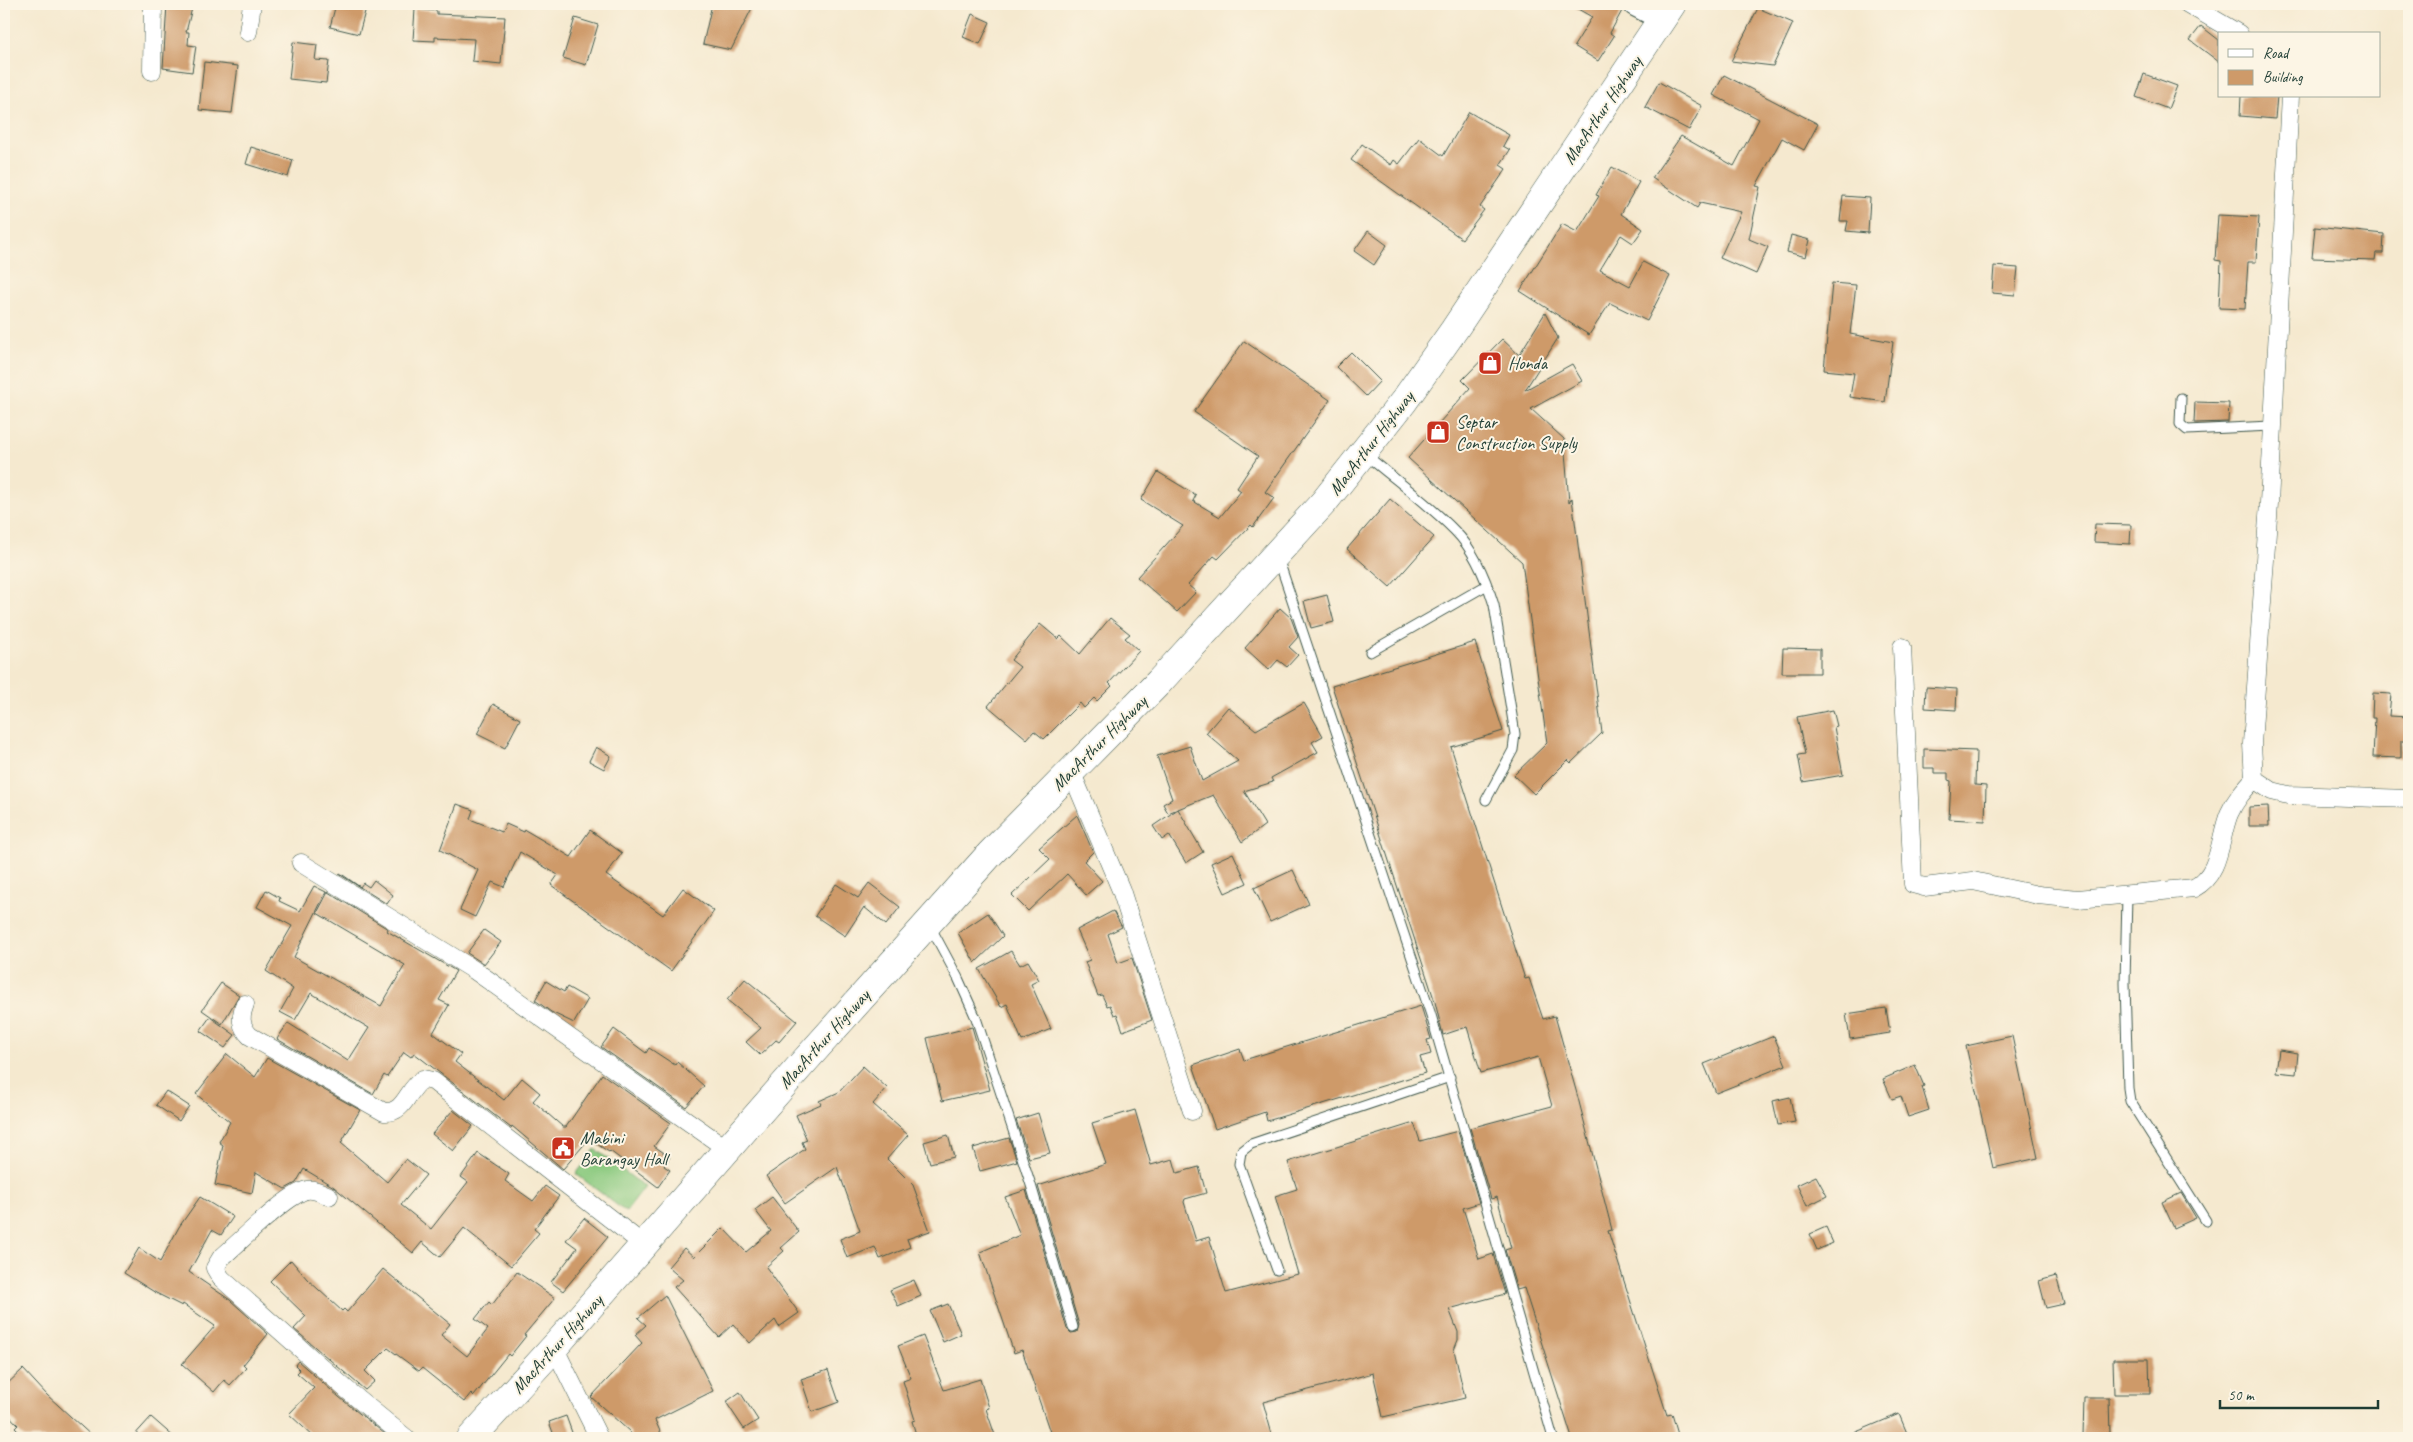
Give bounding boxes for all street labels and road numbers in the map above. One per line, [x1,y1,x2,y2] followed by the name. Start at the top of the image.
[1558,50,1647,168] street label: MacArthur Highway
[1324,385,1420,499] street label: MacArthur Highway
[1047,689,1153,795] street label: MacArthur Highway
[774,983,876,1093] street label: MacArthur Highway
[507,1288,609,1398] street label: MacArthur Highway

